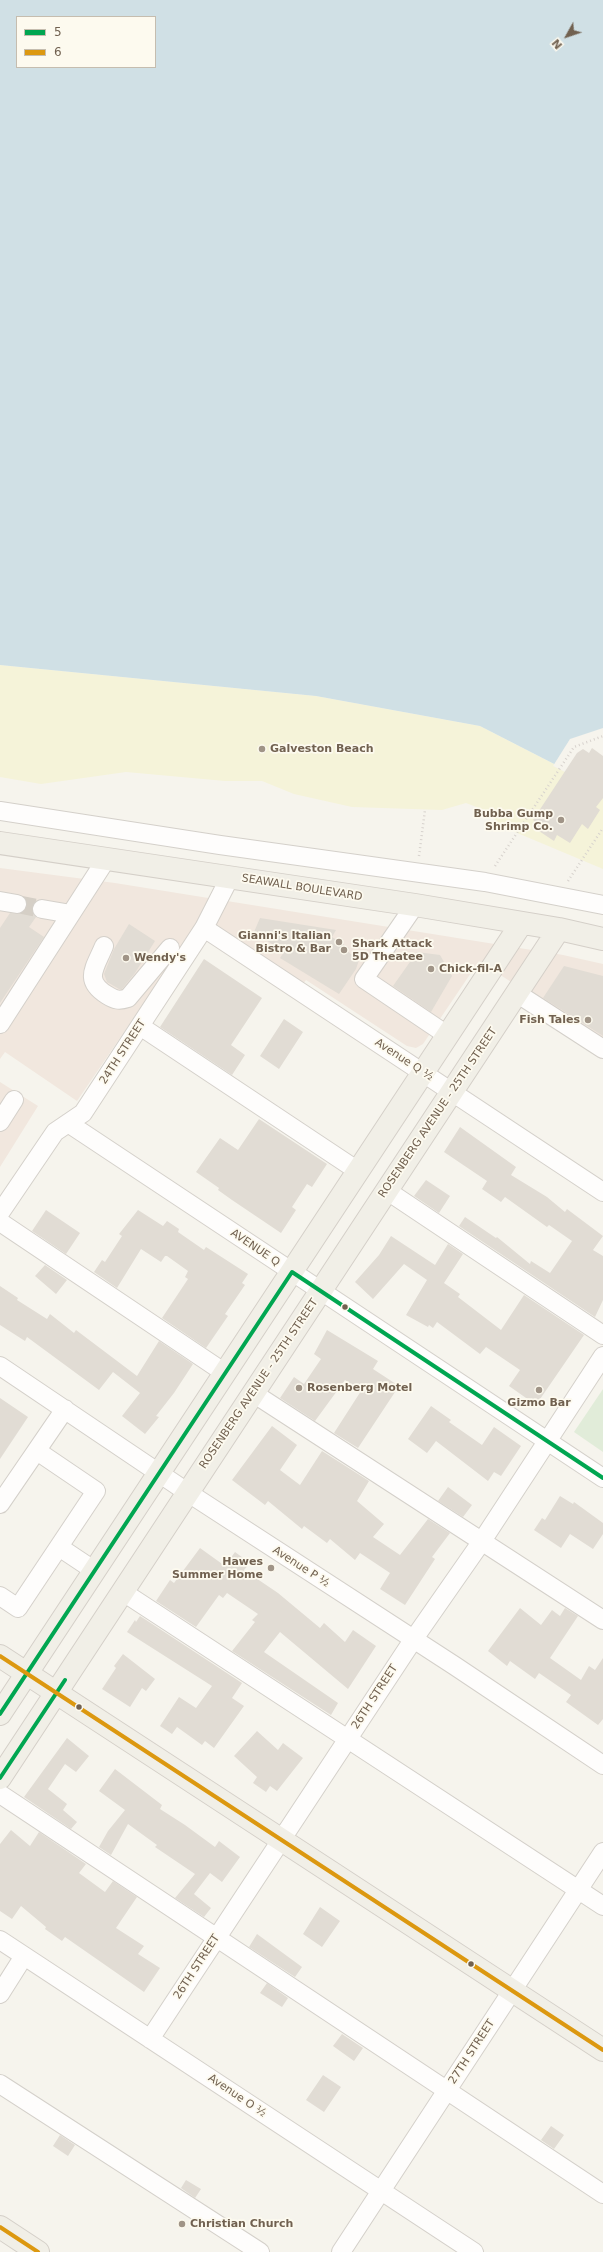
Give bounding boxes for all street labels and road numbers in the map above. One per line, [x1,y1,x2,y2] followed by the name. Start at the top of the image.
[241,872,363,904] street label: SEAWALL BOULEVARD
[97,1017,149,1087] street label: 24TH STREET
[376,1025,500,1201] street label: ROSENBERG AVENUE - 25TH STREET
[372,1036,436,1084] street label: Avenue Q ½
[228,1227,282,1269] street label: AVENUE Q
[197,1296,321,1472] street label: ROSENBERG AVENUE - 25TH STREET
[270,1544,332,1590] street label: Avenue P ½
[349,1662,401,1732] street label: 26TH STREET
[171,1932,223,2002] street label: 26TH STREET
[446,2017,498,2087] street label: 27TH STREET
[205,2072,269,2120] street label: Avenue O ½

